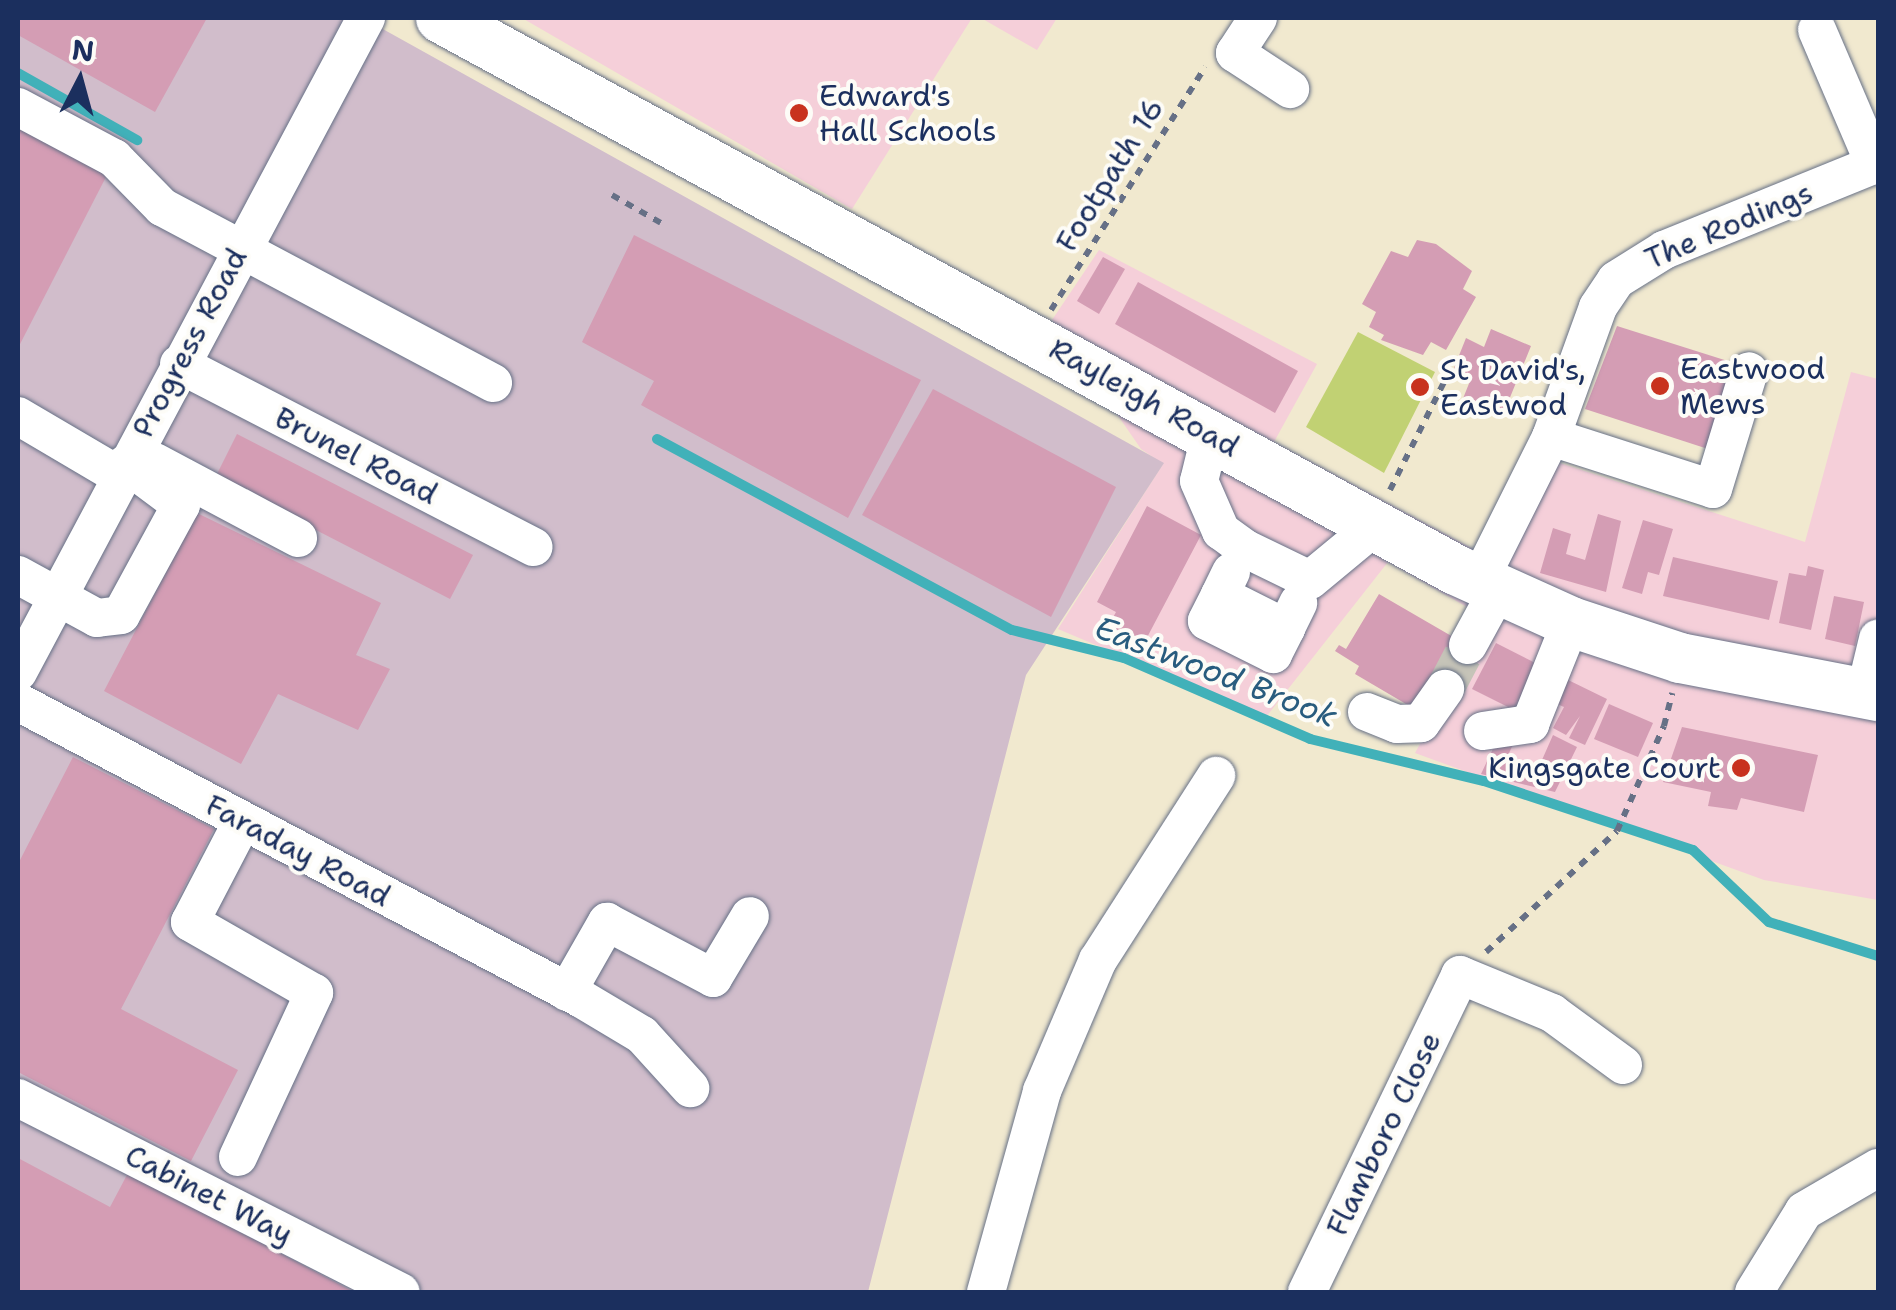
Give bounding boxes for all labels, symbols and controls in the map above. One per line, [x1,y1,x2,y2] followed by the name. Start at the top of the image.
[30,30,130,130] north arrow
[70,30,96,70] text: N
[819,78,997,148] place label: Edward's Hall Schools
[1049,92,1171,258] street label: Footpath 16
[788,102,810,124] marker: Edward's Hall Schools
[1640,174,1818,278] street label: The Rodings
[125,242,255,444] street label: Progress Road
[1043,331,1245,465] street label: Rayleigh Road
[1680,351,1825,422] place label: Eastwood Mews
[1440,352,1586,422] place label: St David's, Eastwod
[1649,375,1671,397] marker: Eastwood Mews
[1409,376,1431,398] marker: St David's, Eastwod
[269,400,443,512] street label: Brunel Road
[1089,608,1343,736] water label: Eastwood Brook
[1488,750,1721,786] place label: Kingsgate Court
[1730,757,1752,779] marker: Kingsgate Court
[199,787,397,915] street label: Faraday Road
[1319,1026,1449,1242] street label: Flamboro Close
[119,1137,299,1253] street label: Cabinet Way

